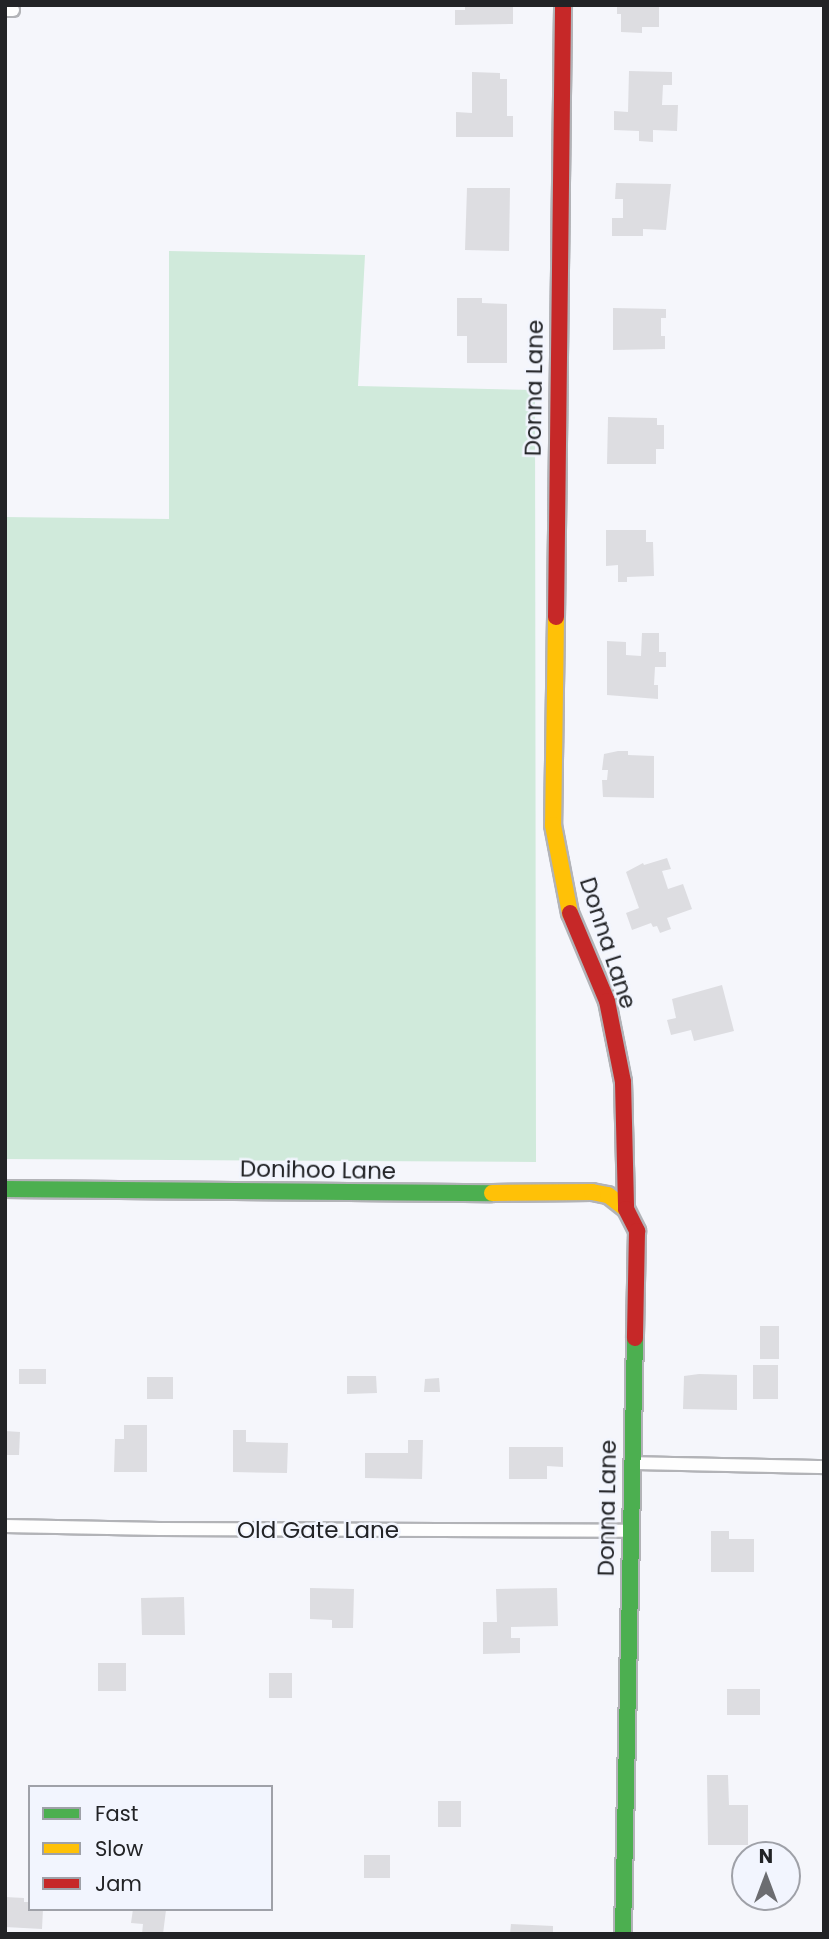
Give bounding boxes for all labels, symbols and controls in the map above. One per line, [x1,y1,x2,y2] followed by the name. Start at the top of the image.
[519,319,549,457] street label: Donna Lane
[574,874,642,1012] street label: Donna Lane
[240,1155,396,1185] street label: Donihoo Lane
[592,1439,622,1577] street label: Donna Lane
[237,1516,399,1544] street label: Old Gate Lane
[28,1785,273,1911] legend
[95,1799,138,1828] text: Fast
[95,1834,143,1863] text: Slow
[731,1841,801,1911] north arrow
[759,1843,773,1870] text: N
[95,1869,142,1898] text: Jam

